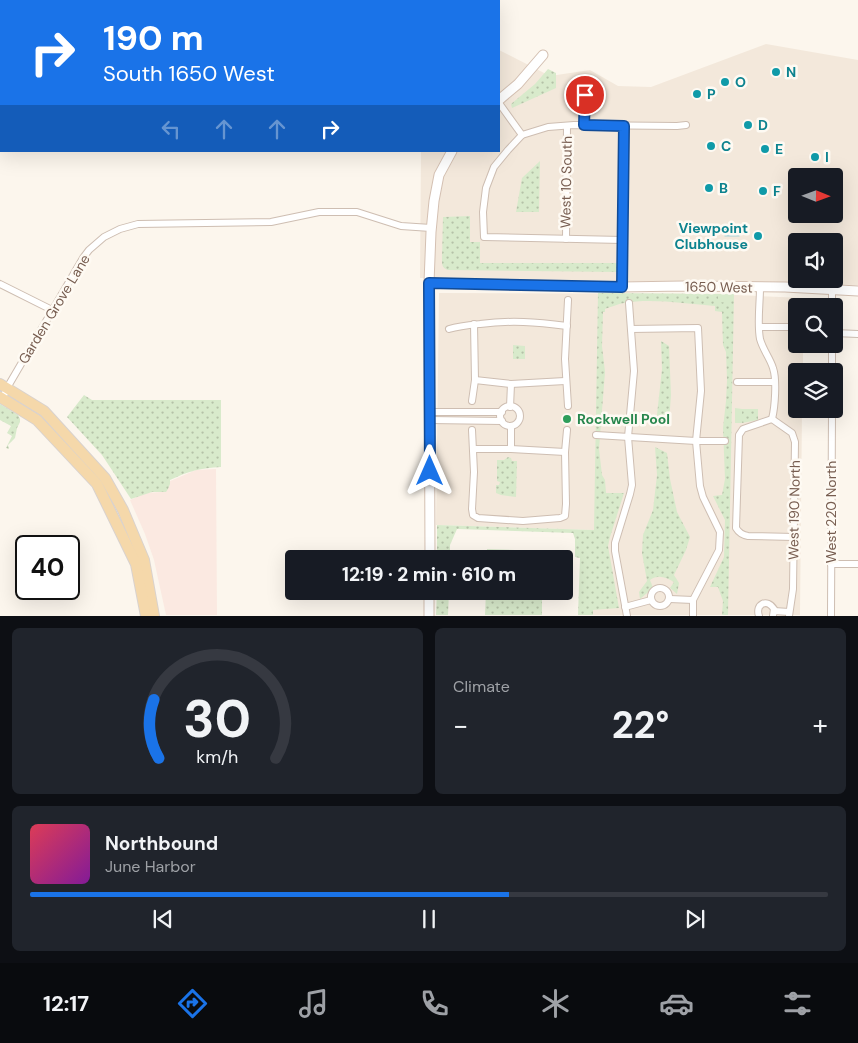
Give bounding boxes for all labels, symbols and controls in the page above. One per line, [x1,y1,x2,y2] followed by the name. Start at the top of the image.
[103,15,204,61] text: 190 m
[20,20,85,85] icon: right
[103,59,275,88] text: South 1650 West
[786,63,796,81] place label: N
[770,66,782,78] marker: N
[735,73,746,91] place label: O
[564,74,606,116] pin
[719,76,731,88] marker: O
[571,81,599,109] icon: arrive
[707,85,716,103] place label: P
[691,88,703,100] marker: P
[157,115,185,143] icon: left
[210,115,238,143] icon: ahead
[263,115,291,143] icon: ahead
[316,115,344,143] icon: right
[758,116,768,134] place label: D
[742,119,754,131] marker: D
[556,136,576,228] street label: West 10 South
[721,137,731,155] place label: C
[705,140,717,152] marker: C
[775,140,783,158] place label: E
[759,143,771,155] marker: E
[825,148,829,166] place label: I
[809,151,821,163] marker: I
[788,168,842,222] north arrow
[788,168,843,418] map controls
[719,179,728,197] place label: B
[703,182,715,194] marker: B
[773,182,781,200] place label: F
[757,185,769,197] marker: F
[674,219,748,253] place label: Viewpoint Clubhouse
[752,230,764,242] marker: Viewpoint Clubhouse
[788,233,843,288] button: sound
[14,251,94,367] street label: Garden Grove Lane
[685,277,753,297] street label: 1650 West
[788,298,843,353] button: search
[788,363,843,418] button: layers
[577,410,670,428] place label: Rockwell Pool
[561,413,573,425] marker: Rockwell Pool
[403,444,455,496] position arrow
[784,460,804,560] street label: West 190 North
[822,461,840,563] street label: West 220 North
[15,535,80,600] speed limit sign: 40
[342,562,516,587] text: 12:19 · 2 min · 610 m
[453,676,510,697] text: Climate
[184,685,251,753] text: 30
[612,700,669,750] text: 22°
[453,707,468,744] text: −
[813,707,828,744] text: +
[196,745,239,769] text: km/h
[105,831,218,856] text: Northbound
[105,856,196,877] text: June Harbor
[149,905,177,933] icon: previous
[415,905,443,933] icon: pause
[681,905,709,933] icon: next
[175,986,210,1021] icon: directions
[296,986,331,1021] icon: music
[417,986,452,1021] icon: phone
[538,986,573,1021] icon: climate
[659,986,694,1021] icon: car
[780,986,815,1021] icon: filters
[43,989,89,1018] text: 12:17

